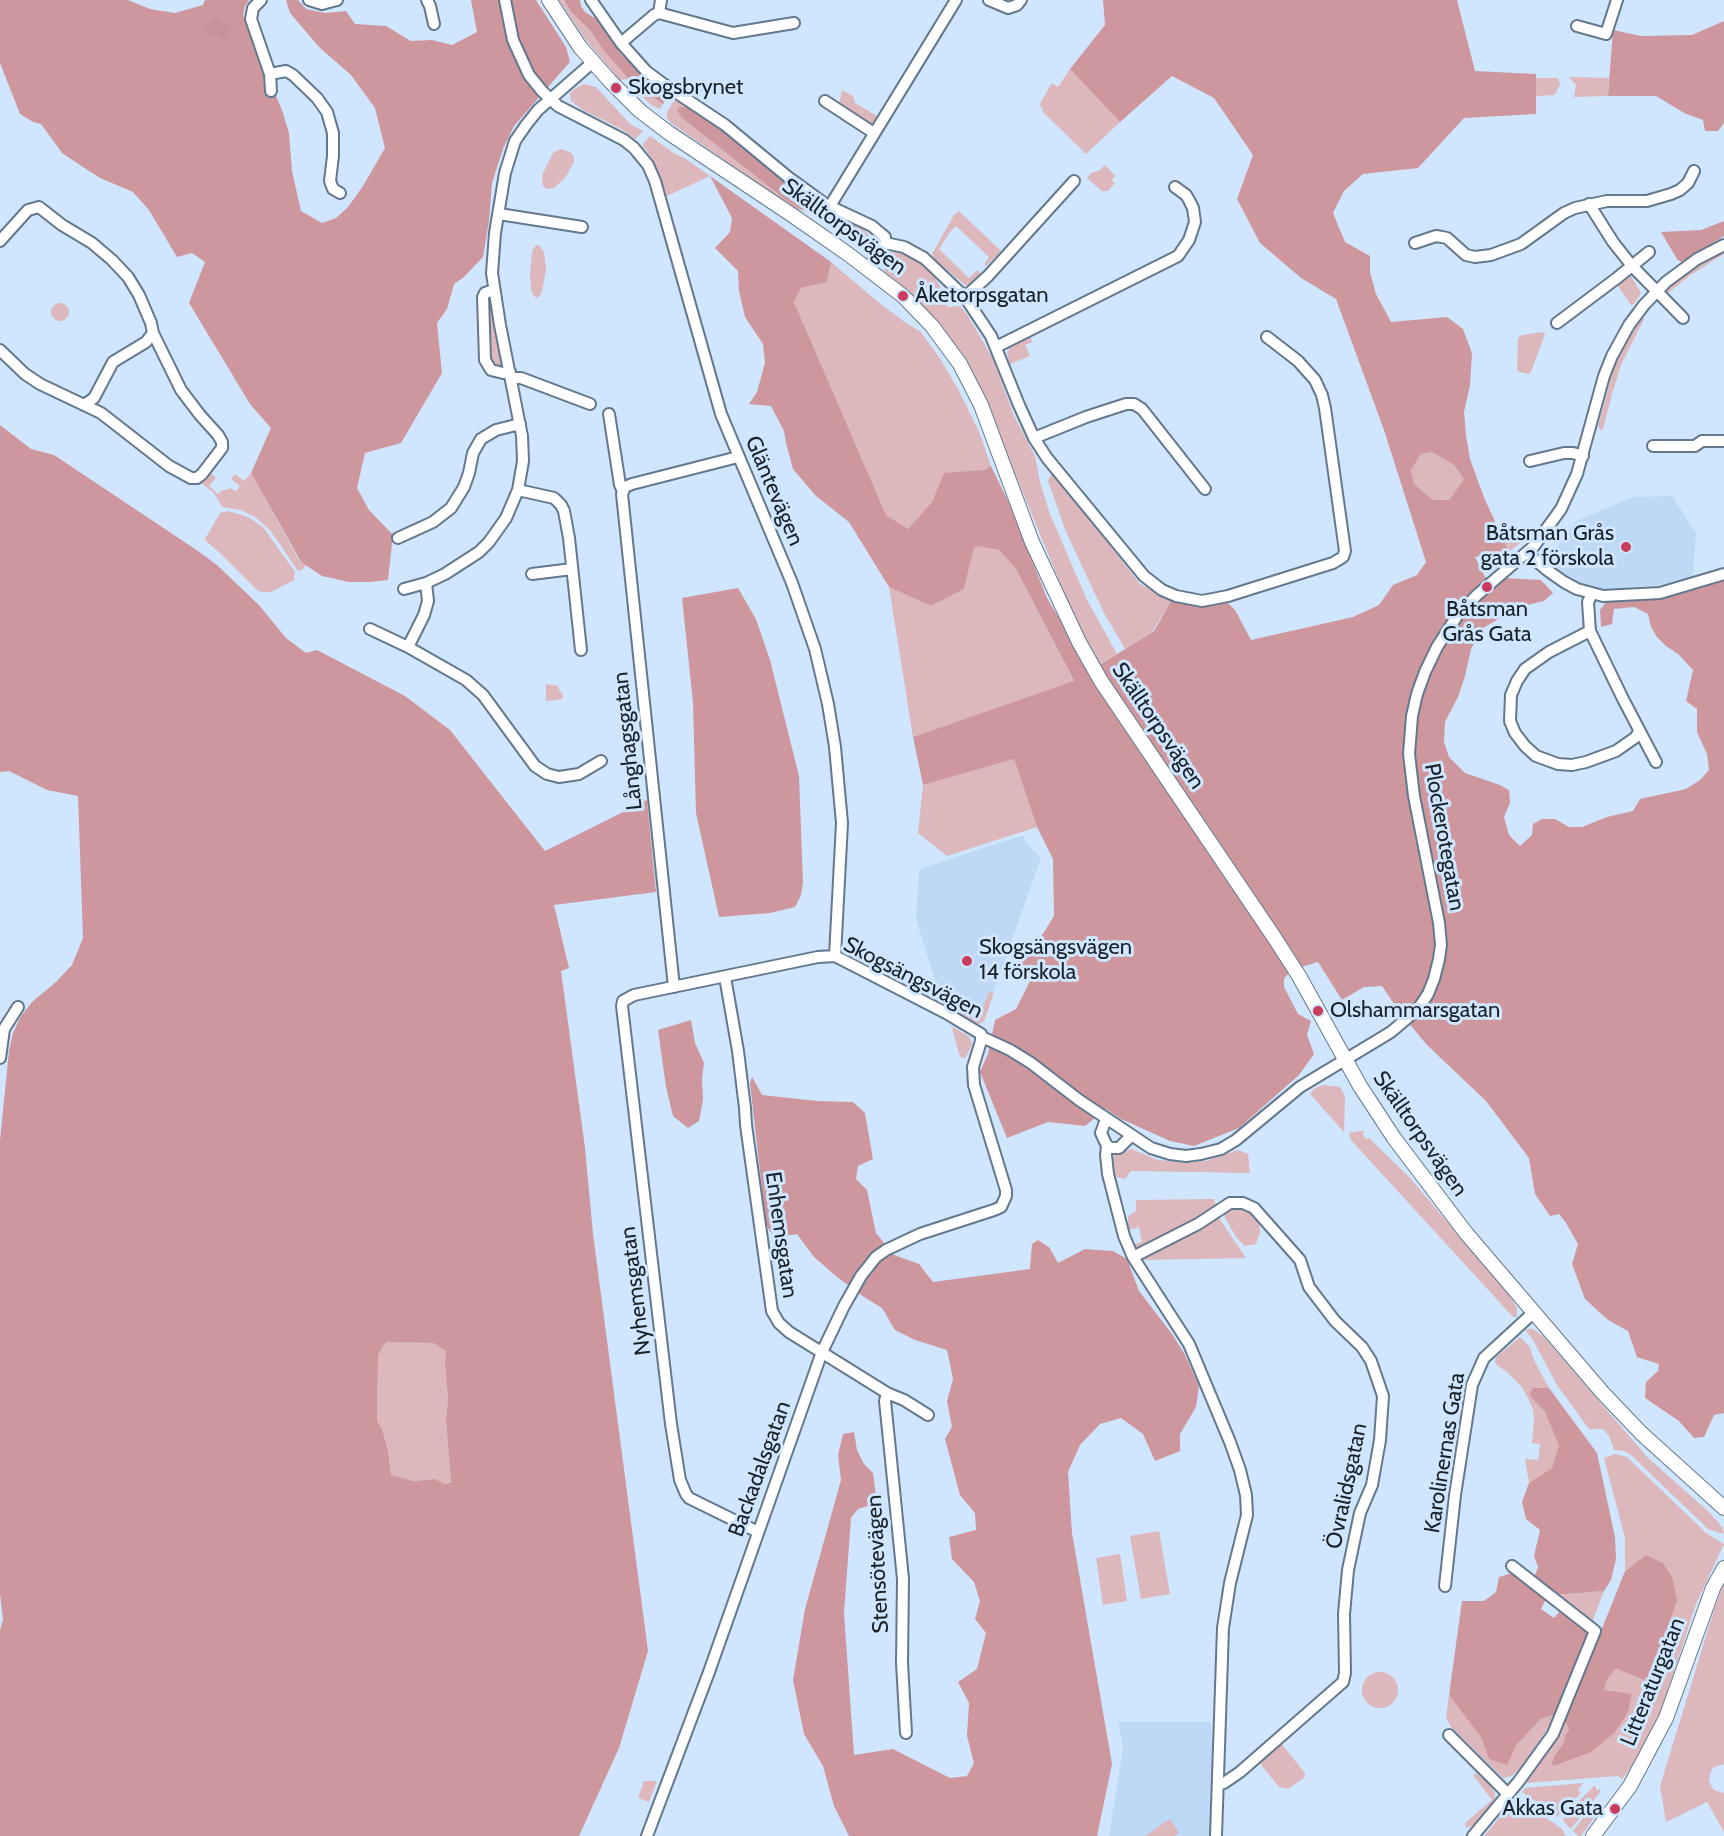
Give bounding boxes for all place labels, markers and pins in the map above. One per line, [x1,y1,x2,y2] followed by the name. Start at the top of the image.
[628,75,743,101] place label: Skogsbrynet
[609,81,623,95] marker: Skogsbrynet
[915,283,1048,309] place label: Åketorpsgatan
[896,289,910,303] marker: Åketorpsgatan
[1481,521,1614,572] place label: Båtsman Grås gata 2 förskola
[1619,540,1633,554] marker: Båtsman Grås gata 2 förskola
[1480,580,1494,594] marker: Båtsman Grås Gata
[1442,597,1532,648] place label: Båtsman Grås Gata
[979,935,1132,986] place label: Skogsängsvägen 14 förskola
[960,954,974,968] marker: Skogsängsvägen 14 förskola
[1330,998,1500,1024] place label: Olshammarsgatan
[1311,1004,1325,1018] marker: Olshammarsgatan
[1502,1796,1603,1822] place label: Akkas Gata
[1608,1802,1622,1816] marker: Akkas Gata

